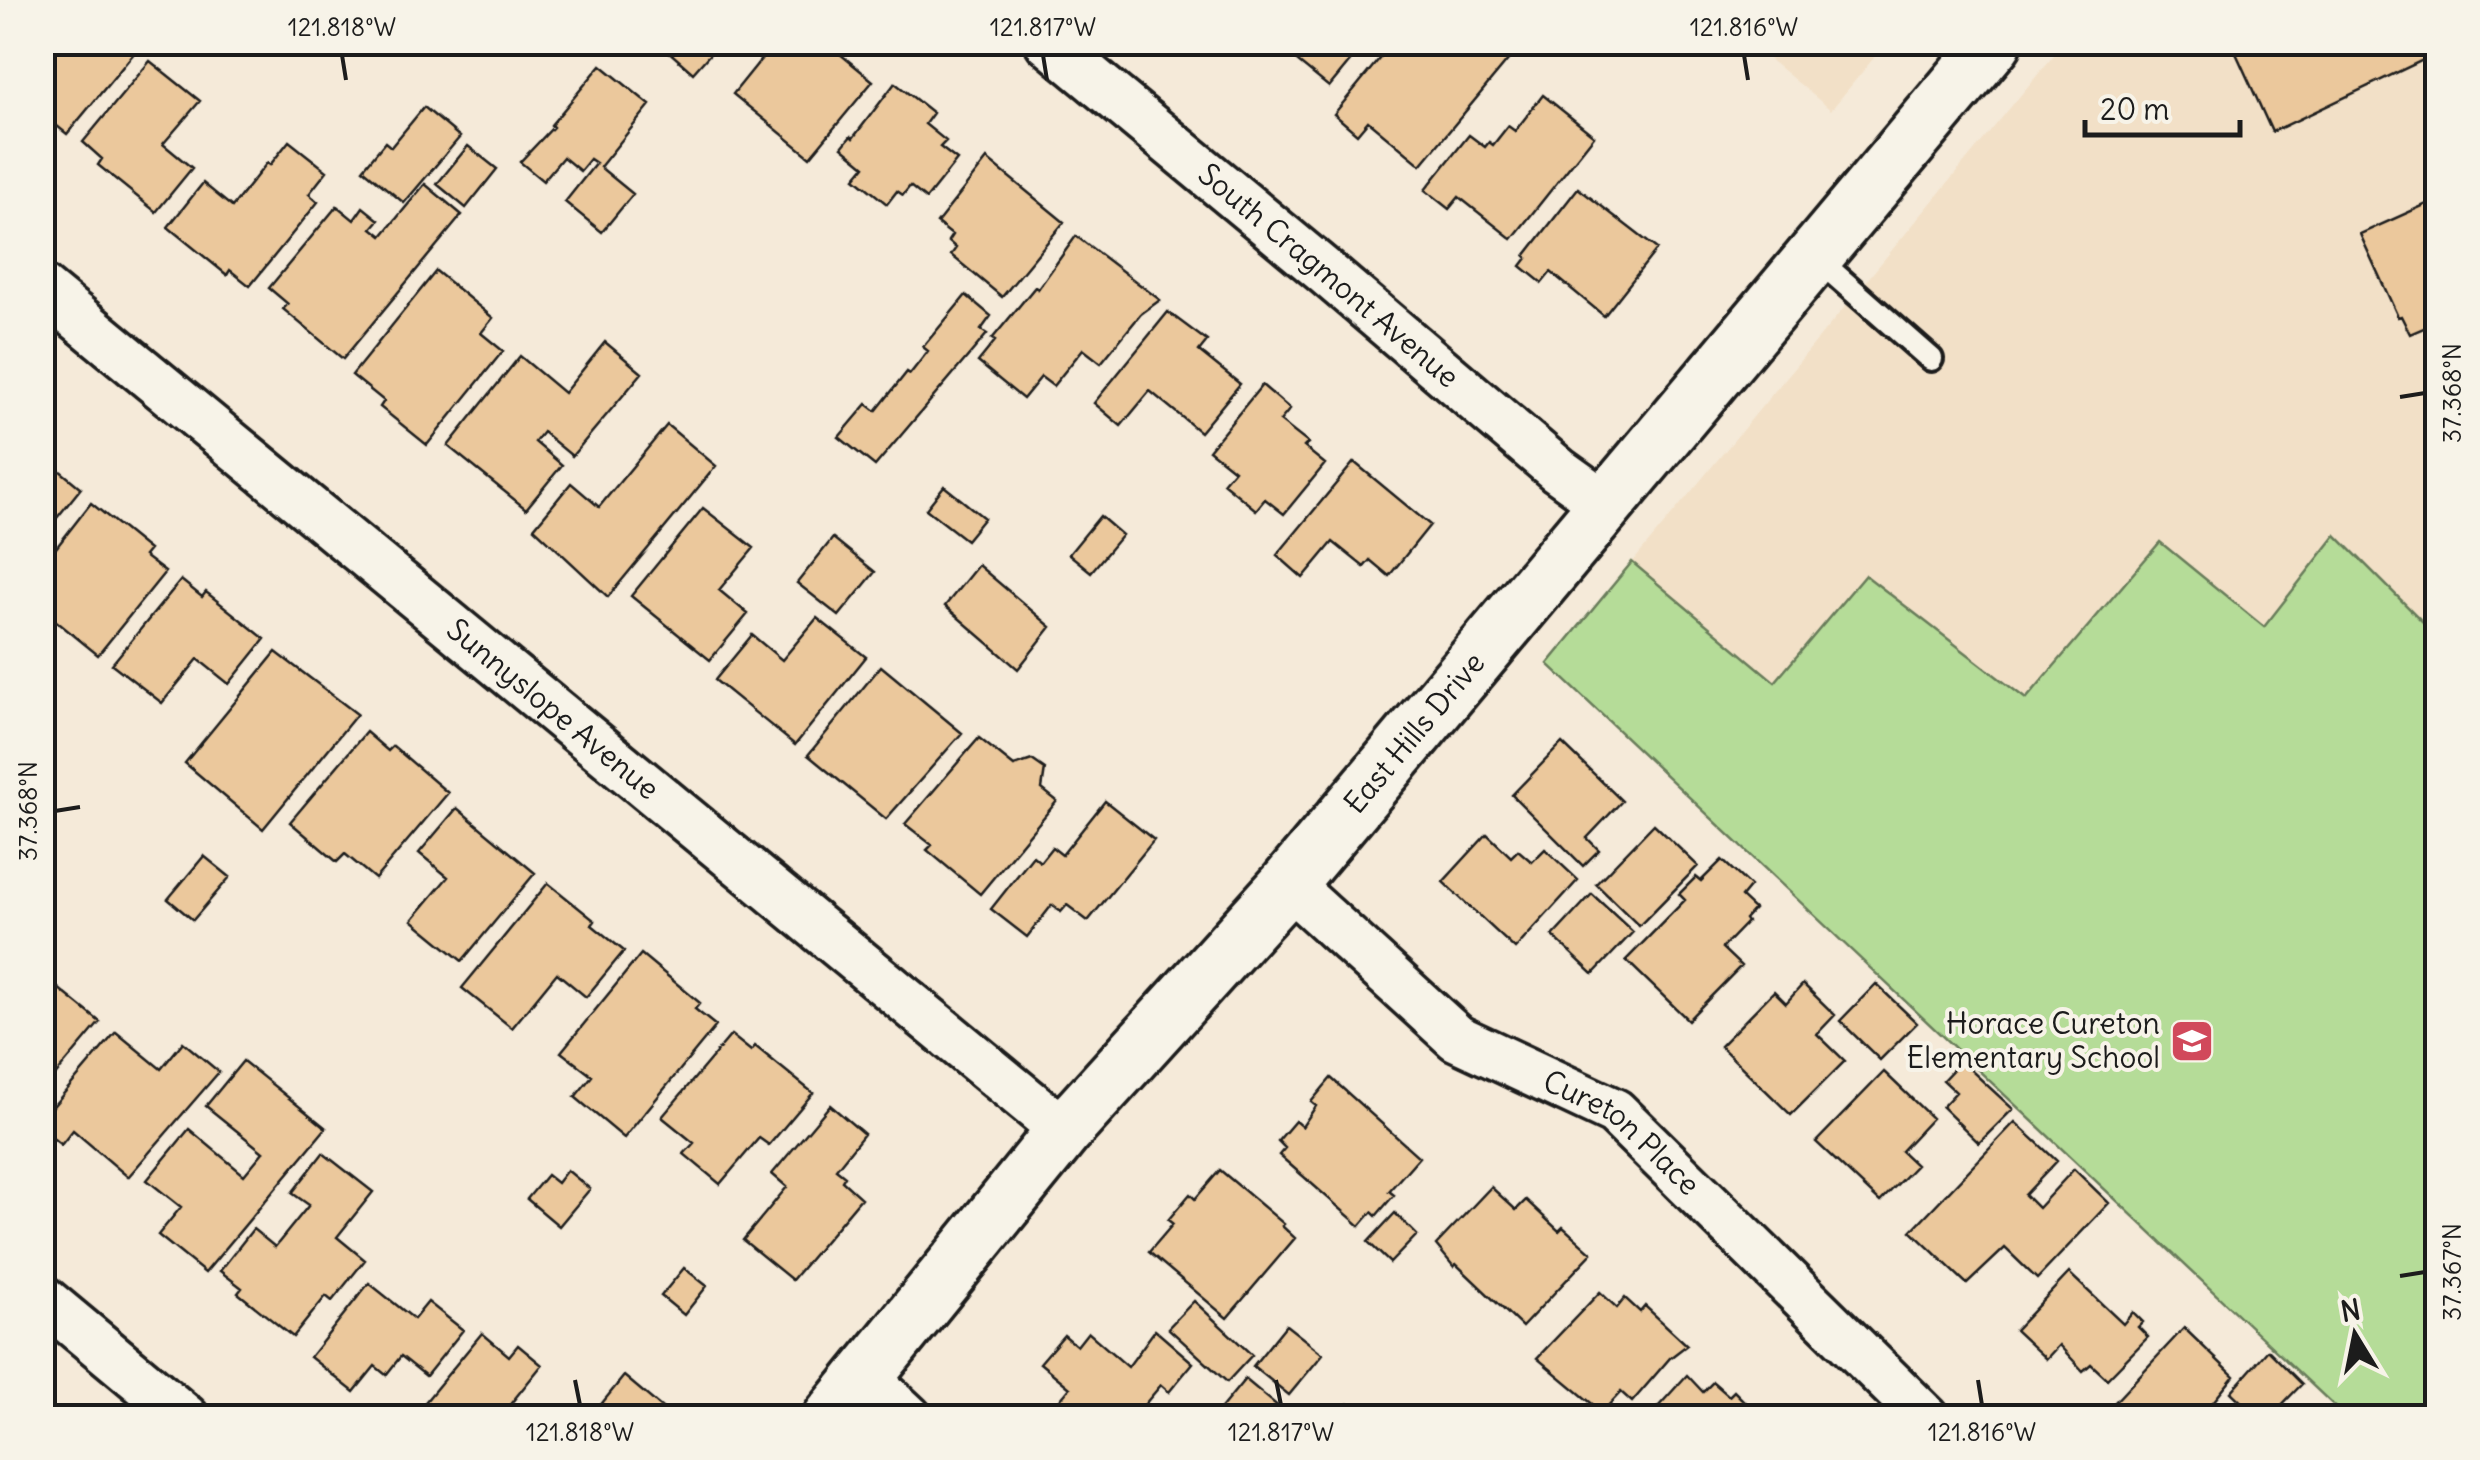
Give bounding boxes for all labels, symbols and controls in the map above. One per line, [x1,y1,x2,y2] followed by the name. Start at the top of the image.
[288,11,396,43] text: 121.818°W
[990,11,1096,43] text: 121.817°W
[1690,11,1798,43] text: 121.816°W
[2085,75,2240,137] scale bar
[2100,90,2170,128] text: 20 m
[1191,155,1467,395] street label: South Cragmont Avenue
[2436,343,2468,443] text: 37.368°N
[439,610,667,807] street label: Sunnyslope Avenue
[1335,644,1492,821] street label: East Hills Drive
[12,761,44,861] text: 37.368°N
[1907,1004,2160,1076] place label: Horace Cureton Elementary School
[2169,1018,2215,1064] school or university icon: Horace Cureton Elementary School
[1537,1061,1708,1203] street label: Cureton Place
[2436,1223,2468,1321] text: 37.367°N
[2305,1285,2405,1385] north arrow
[2338,1291,2363,1330] text: N
[526,1416,634,1448] text: 121.818°W
[1228,1416,1334,1448] text: 121.817°W
[1928,1416,2036,1448] text: 121.816°W

